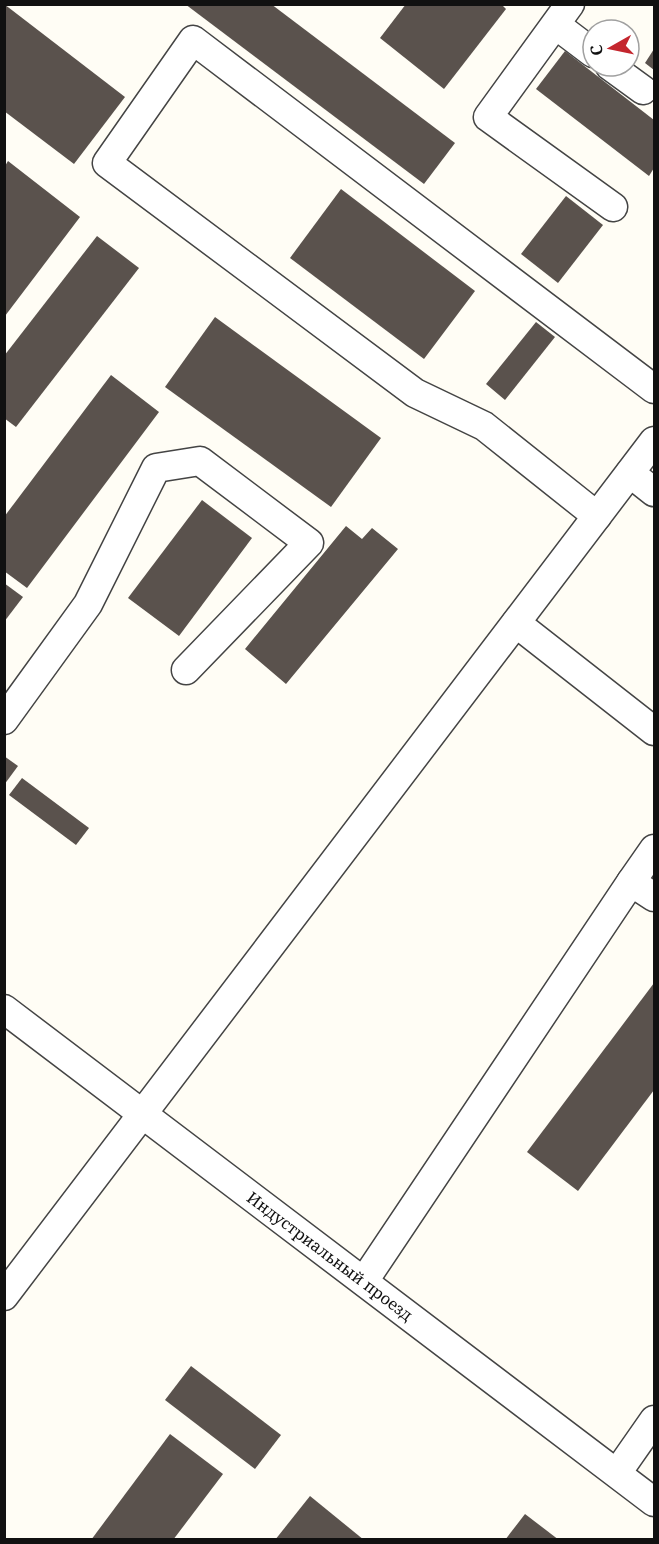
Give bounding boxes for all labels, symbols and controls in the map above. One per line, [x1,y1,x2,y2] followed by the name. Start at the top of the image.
[581,18,641,78] north arrow
[584,43,608,57] text: С
[243,1186,417,1326] street label: Индустриальный проезд

